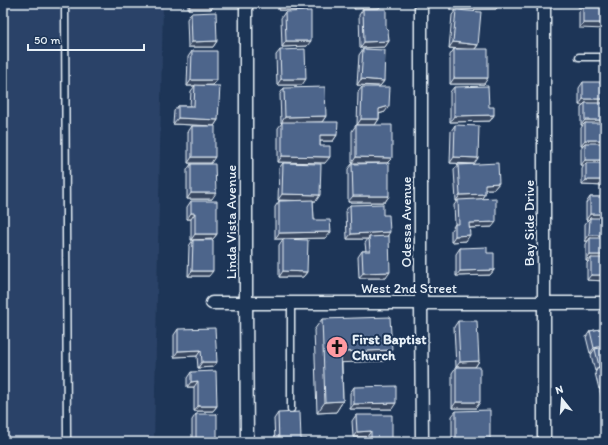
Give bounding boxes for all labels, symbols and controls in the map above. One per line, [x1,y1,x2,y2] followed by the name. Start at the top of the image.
[28,26,144,52] scale bar
[34,33,60,47] text: 50 m
[223,164,240,279] street label: Linda Vista Avenue
[398,176,415,267] street label: Odessa Avenue
[521,180,538,266] street label: Bay Side Drive
[361,280,457,297] street label: West 2nd Street
[352,331,427,364] place label: First Baptist Church
[324,334,350,360] church icon: First Baptist Church
[542,379,582,419] north arrow
[554,383,565,397] text: N

